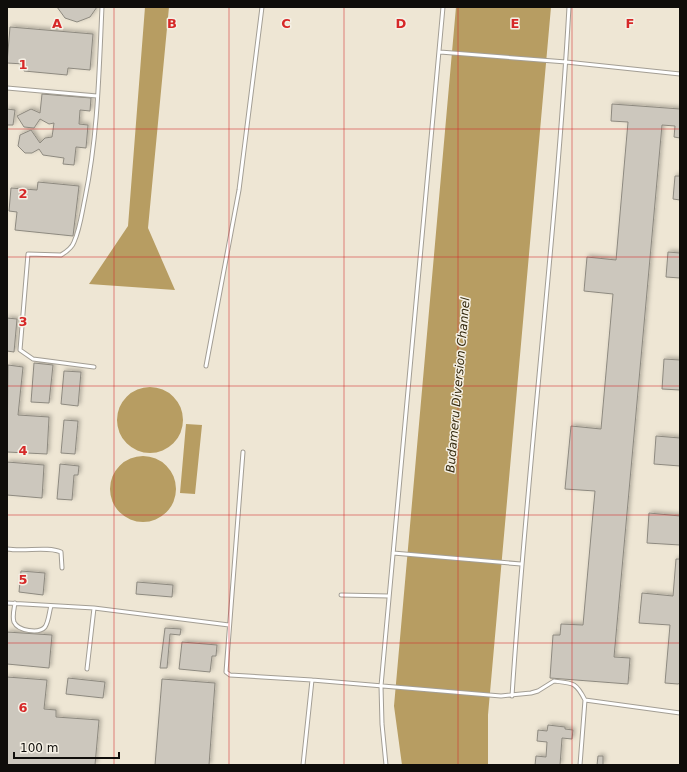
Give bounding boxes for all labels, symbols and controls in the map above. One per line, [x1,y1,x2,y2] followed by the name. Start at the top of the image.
[52,16,62,31] text: A
[167,16,177,31] text: B
[281,16,291,31] text: C
[396,16,407,31] text: D
[511,16,519,31] text: E
[626,16,634,31] text: F
[18,57,28,72] text: 1
[18,186,28,201] text: 2
[443,296,473,473] water label: Budameru Diversion Channel
[18,314,28,329] text: 3
[18,443,28,458] text: 4
[18,572,28,587] text: 5
[18,700,28,715] text: 6
[14,734,119,760] scale bar
[20,741,58,755] text: 100 m

